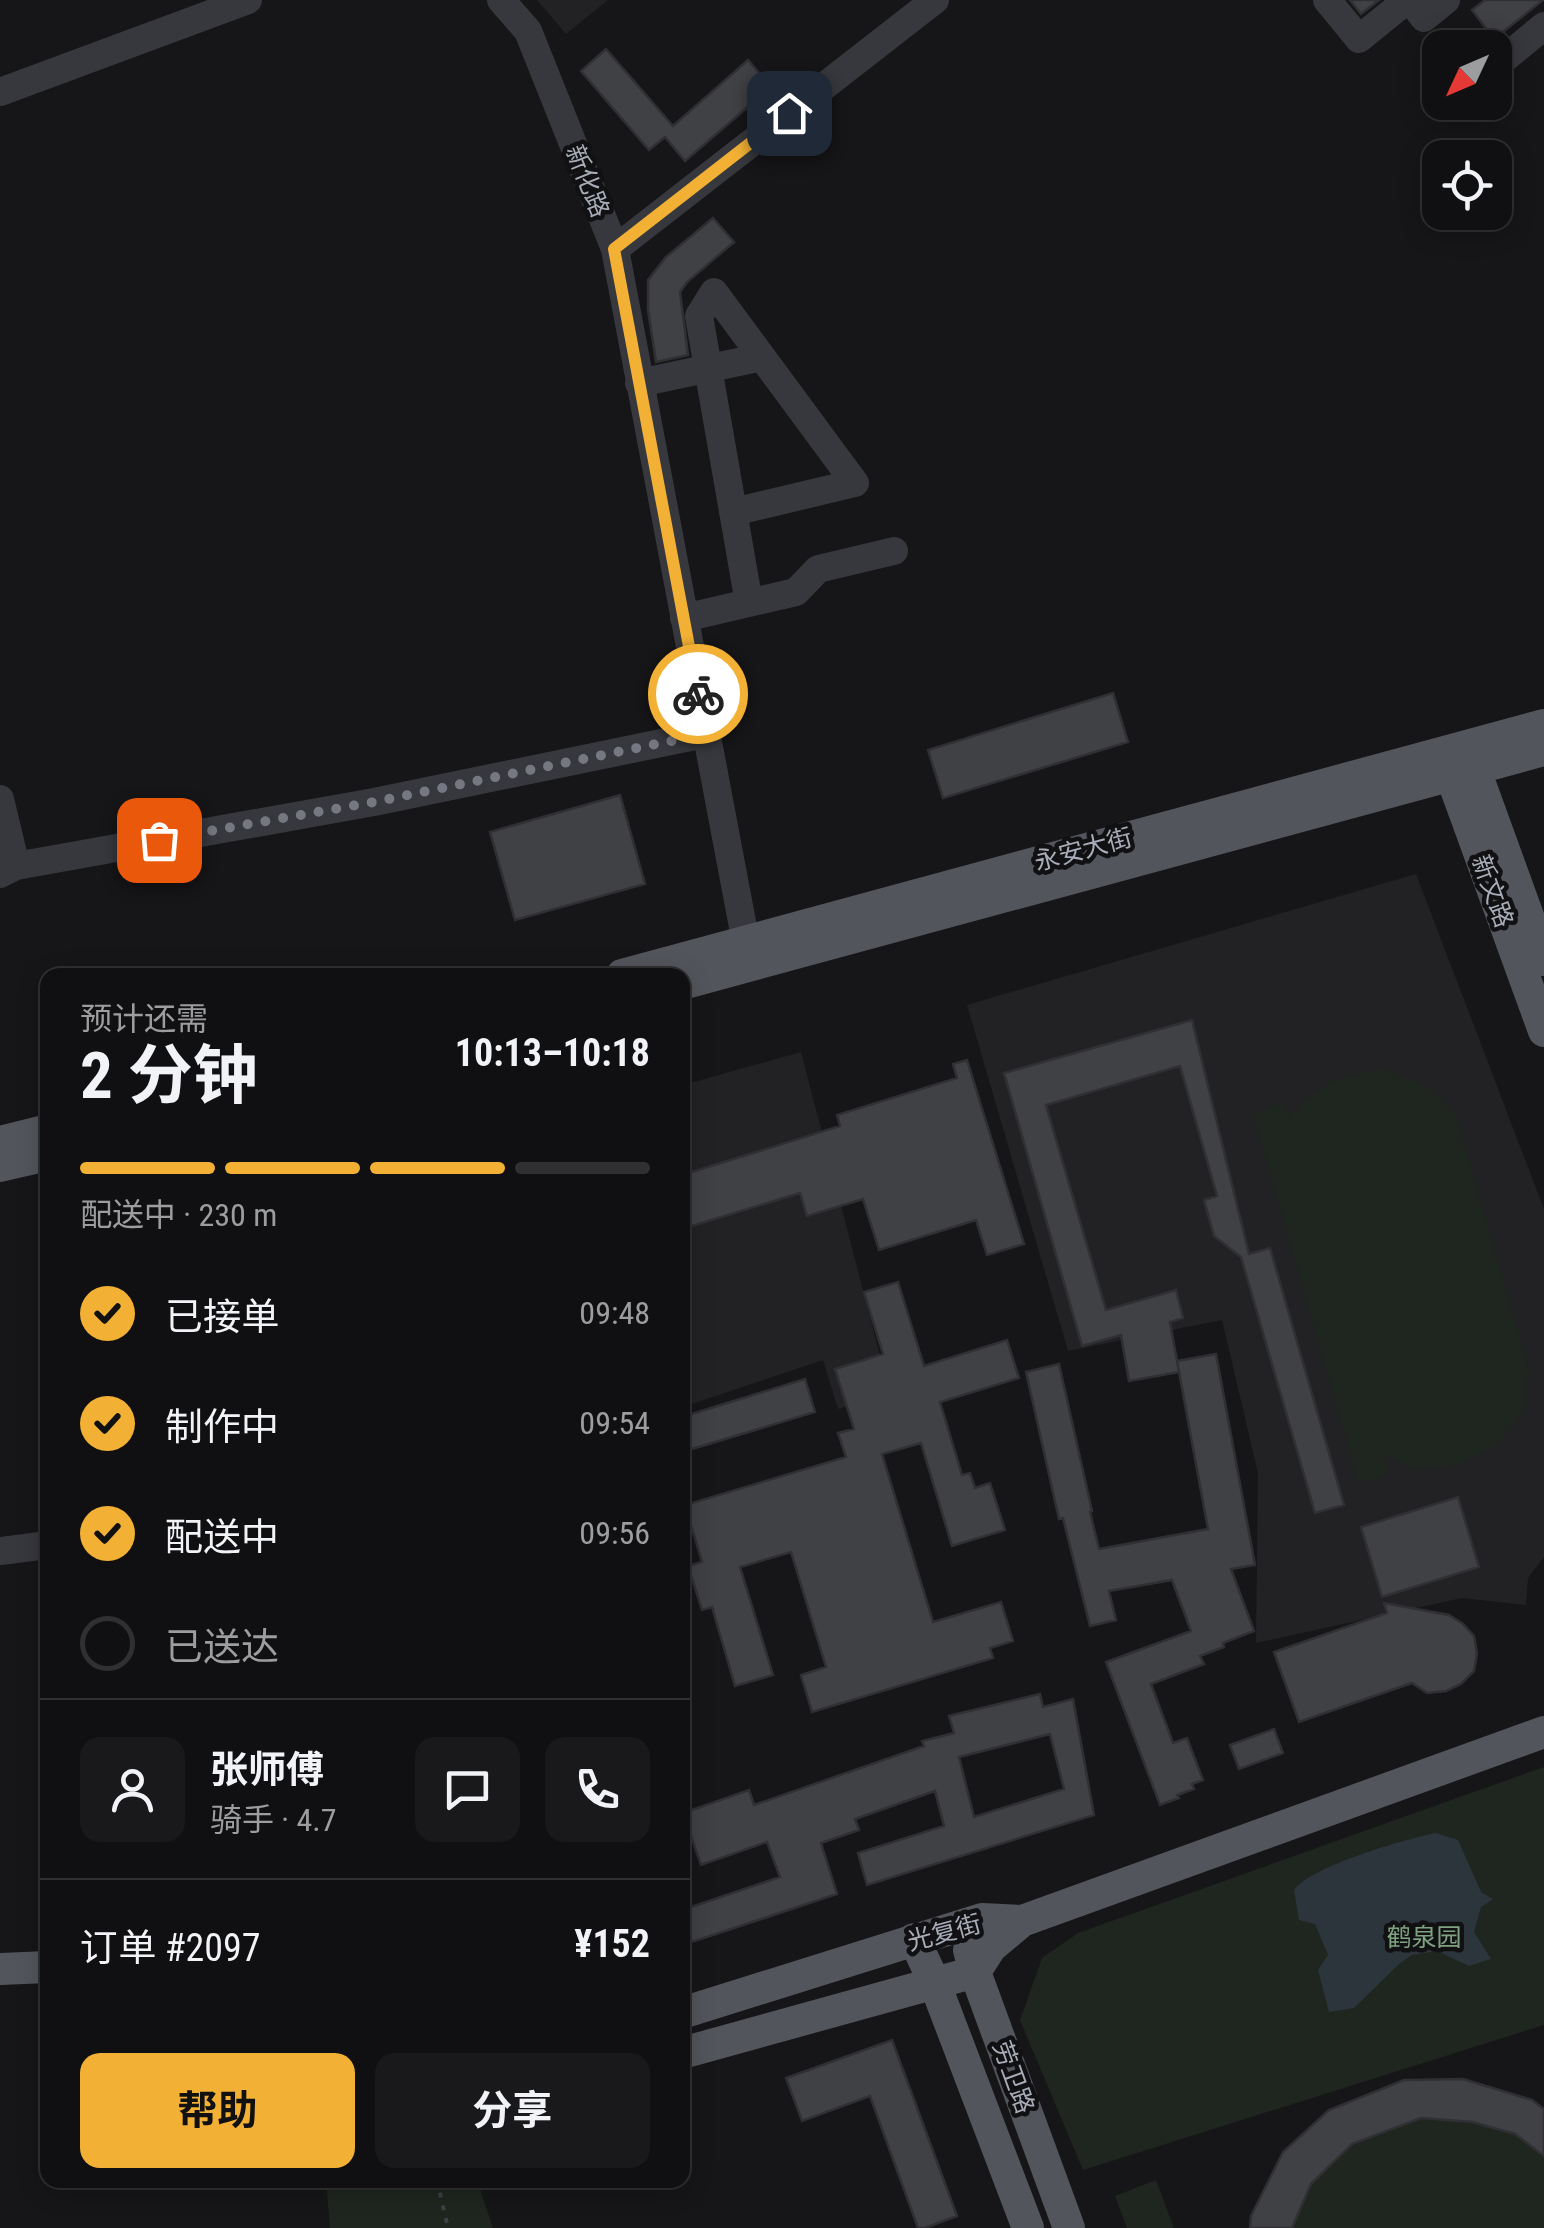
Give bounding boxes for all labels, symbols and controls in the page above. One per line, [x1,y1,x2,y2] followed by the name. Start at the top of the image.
[1422,30,1512,120] north arrow
[1422,30,1512,230] map controls
[747,71,832,156] pin
[762,86,817,141] icon: home
[1422,140,1512,230] button: locate
[560,141,615,221] street label: 新化路
[648,644,748,744] courier
[671,667,726,722] icon: bike
[117,798,202,883] pin
[132,813,187,868] icon: bag
[1031,823,1135,876] street label: 永安大街
[1466,851,1519,931] street label: 新文路
[80,1000,208,1038] text: 预计还需
[455,1031,650,1075] text: 10:13–10:18
[80,1038,258,1114] text: 2 分钟
[80,1196,277,1234] text: 配送中 · 230 m
[80,1286,135,1341] icon: check
[579,1294,650,1332] text: 09:48
[165,1295,279,1339] text: 已接单
[80,1396,135,1451] icon: check
[579,1404,650,1442] text: 09:54
[165,1405,279,1449] text: 制作中
[80,1506,135,1561] icon: check
[579,1514,650,1552] text: 09:56
[165,1515,279,1559] text: 配送中
[165,1625,279,1669] text: 已送达
[80,1737,185,1842] button: person
[415,1737,520,1842] button: chat
[545,1737,650,1842] button: phone
[210,1748,324,1792] text: 张师傅
[210,1801,337,1839] text: 骑手 · 4.7
[904,1909,984,1956] street label: 光复街
[574,1922,650,1966] text: ¥152
[1386,1923,1462,1952] park label: 鹤泉园
[80,1926,261,1970] text: 订单 #2097
[987,2037,1040,2117] street label: 劳卫路
[80,2053,355,2168] button: 帮助
[375,2053,650,2168] button: 分享

